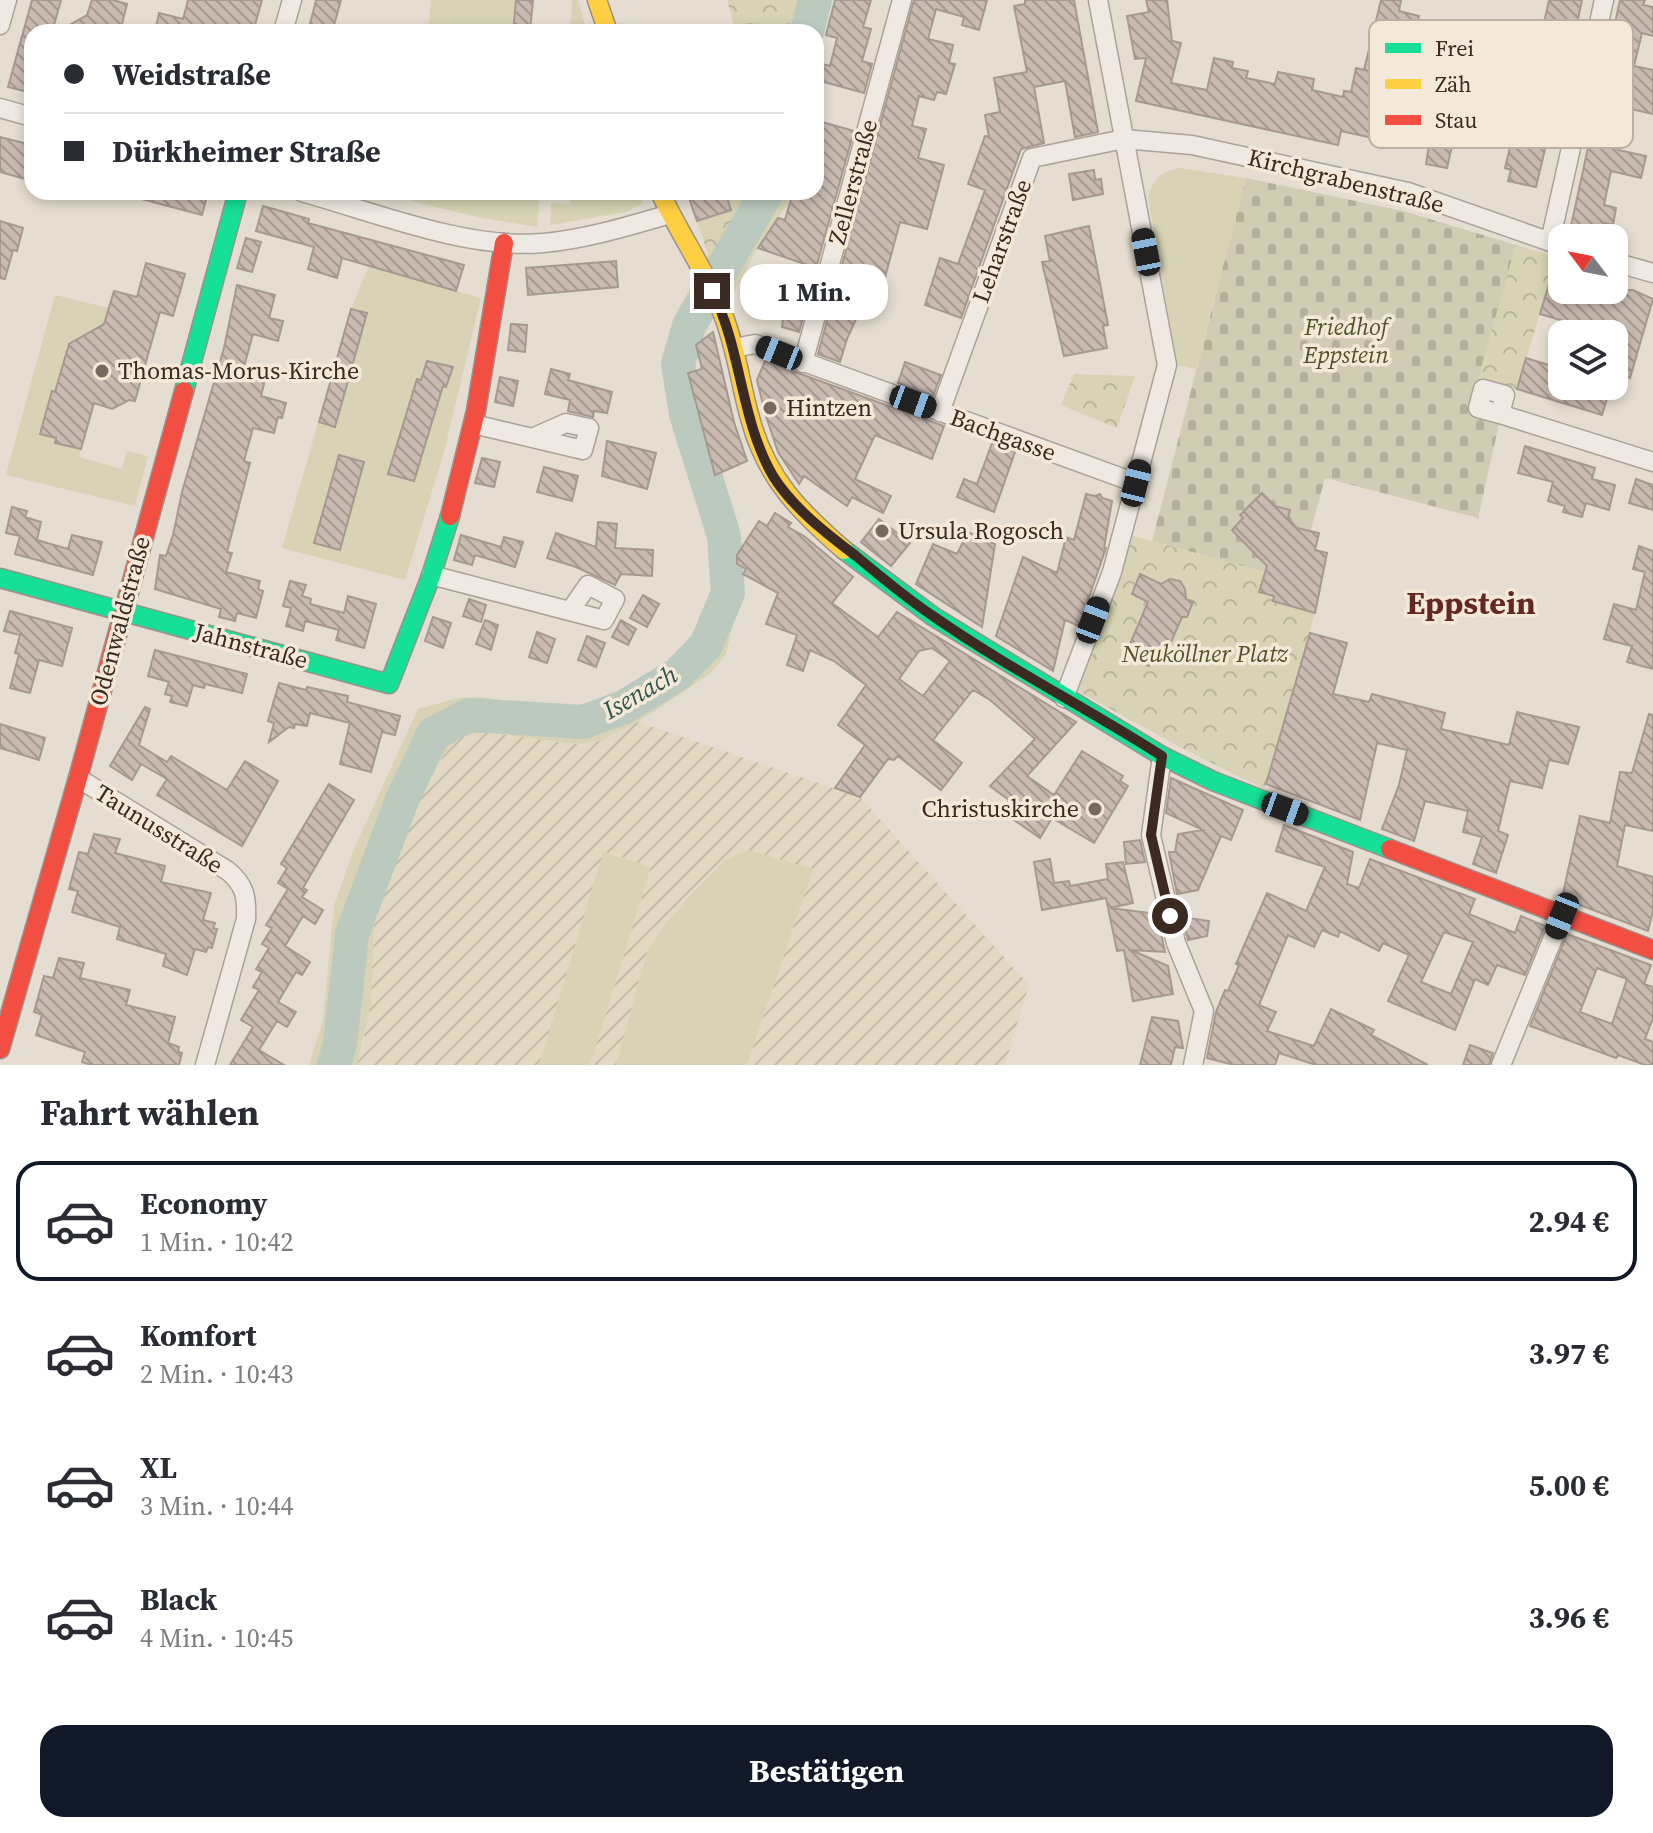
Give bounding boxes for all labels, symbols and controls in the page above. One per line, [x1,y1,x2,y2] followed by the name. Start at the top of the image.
[1369,20,1633,148] legend
[1435,33,1474,63] text: Frei
[112,54,271,95] text: Weidstraße
[1435,69,1472,99] text: Zäh
[1435,105,1477,135] text: Stau
[820,116,885,248] street label: Zellerstraße
[112,131,381,172] text: Dürkheimer Straße
[1245,140,1448,221] street label: Kirchgrabenstraße
[964,174,1039,307] street label: Leharstraße
[1548,224,1628,304] north arrow
[1548,224,1628,400] map controls
[1130,226,1162,278] car
[740,263,888,319] callout: 1 Min.
[694,273,730,309] route end
[777,274,851,310] text: 1 Min.
[1302,310,1393,371] park label: Friedhof Eppstein
[1548,320,1628,400] button: layers
[752,333,806,373] car
[118,354,359,387] place label: Thomas-Morus-Kirche
[93,362,111,380] marker: Thomas-Morus-Kirche
[886,383,940,421] car
[786,391,872,424] place label: Hintzen
[761,399,779,417] marker: Hintzen
[946,400,1061,469] street label: Bachgasse
[1119,457,1153,509] car
[898,514,1064,547] place label: Ursula Rogosch
[873,522,891,540] marker: Ursula Rogosch
[81,532,158,709] street label: Odenwaldstraße
[1406,581,1536,625] district label: Eppstein
[1073,593,1113,647] car
[190,614,312,677] street label: Jahnstraße
[1121,637,1289,670] park label: Neuköllner Platz
[595,656,684,728] water label: Isenach
[89,776,230,881] street label: Taunusstraße
[1258,790,1312,828] car
[921,792,1079,825] place label: Christuskirche
[1086,800,1104,818] marker: Christuskirche
[1542,889,1582,943] car
[1152,898,1188,934] route start
[40,1088,259,1137] text: Fahrt wählen
[140,1183,268,1224] text: Economy
[44,1185,116,1257] icon: car
[1529,1201,1609,1242] text: 2.94 €
[140,1224,294,1260] text: 1 Min. · 10:42
[140,1315,257,1356] text: Komfort
[44,1317,116,1389] icon: car
[1529,1333,1609,1374] text: 3.97 €
[140,1356,294,1392] text: 2 Min. · 10:43
[140,1447,177,1488] text: XL
[44,1449,116,1521] icon: car
[1529,1465,1609,1506] text: 5.00 €
[140,1488,294,1524] text: 3 Min. · 10:44
[140,1579,217,1620] text: Black
[44,1581,116,1653] icon: car
[1529,1597,1609,1638] text: 3.96 €
[140,1620,294,1656] text: 4 Min. · 10:45
[40,1725,1613,1817] button: Bestätigen

